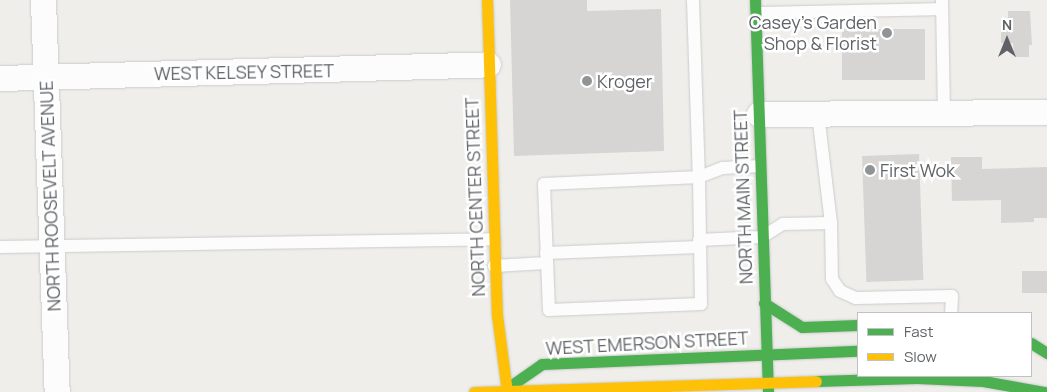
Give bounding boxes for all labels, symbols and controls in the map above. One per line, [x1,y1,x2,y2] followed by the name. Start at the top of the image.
[749,12,877,54] place label: Casey's Garden Shop & Florist
[982,15,1032,65] north arrow
[1002,15,1012,34] text: N
[881,27,893,39] marker: Casey's Garden Shop & Florist
[153,60,335,84] street label: WEST KELSEY STREET
[597,70,652,92] place label: Kroger
[581,75,593,87] marker: Kroger
[35,80,65,312] street label: NORTH ROOSEVELT AVENUE
[461,97,489,297] street label: NORTH CENTER STREET
[729,109,757,285] street label: NORTH MAIN STREET
[880,159,955,181] place label: First Wok
[864,164,876,176] marker: First Wok
[857,312,1032,377] legend
[904,321,933,342] text: Fast
[545,327,749,359] street label: WEST EMERSON STREET
[904,346,937,367] text: Slow

